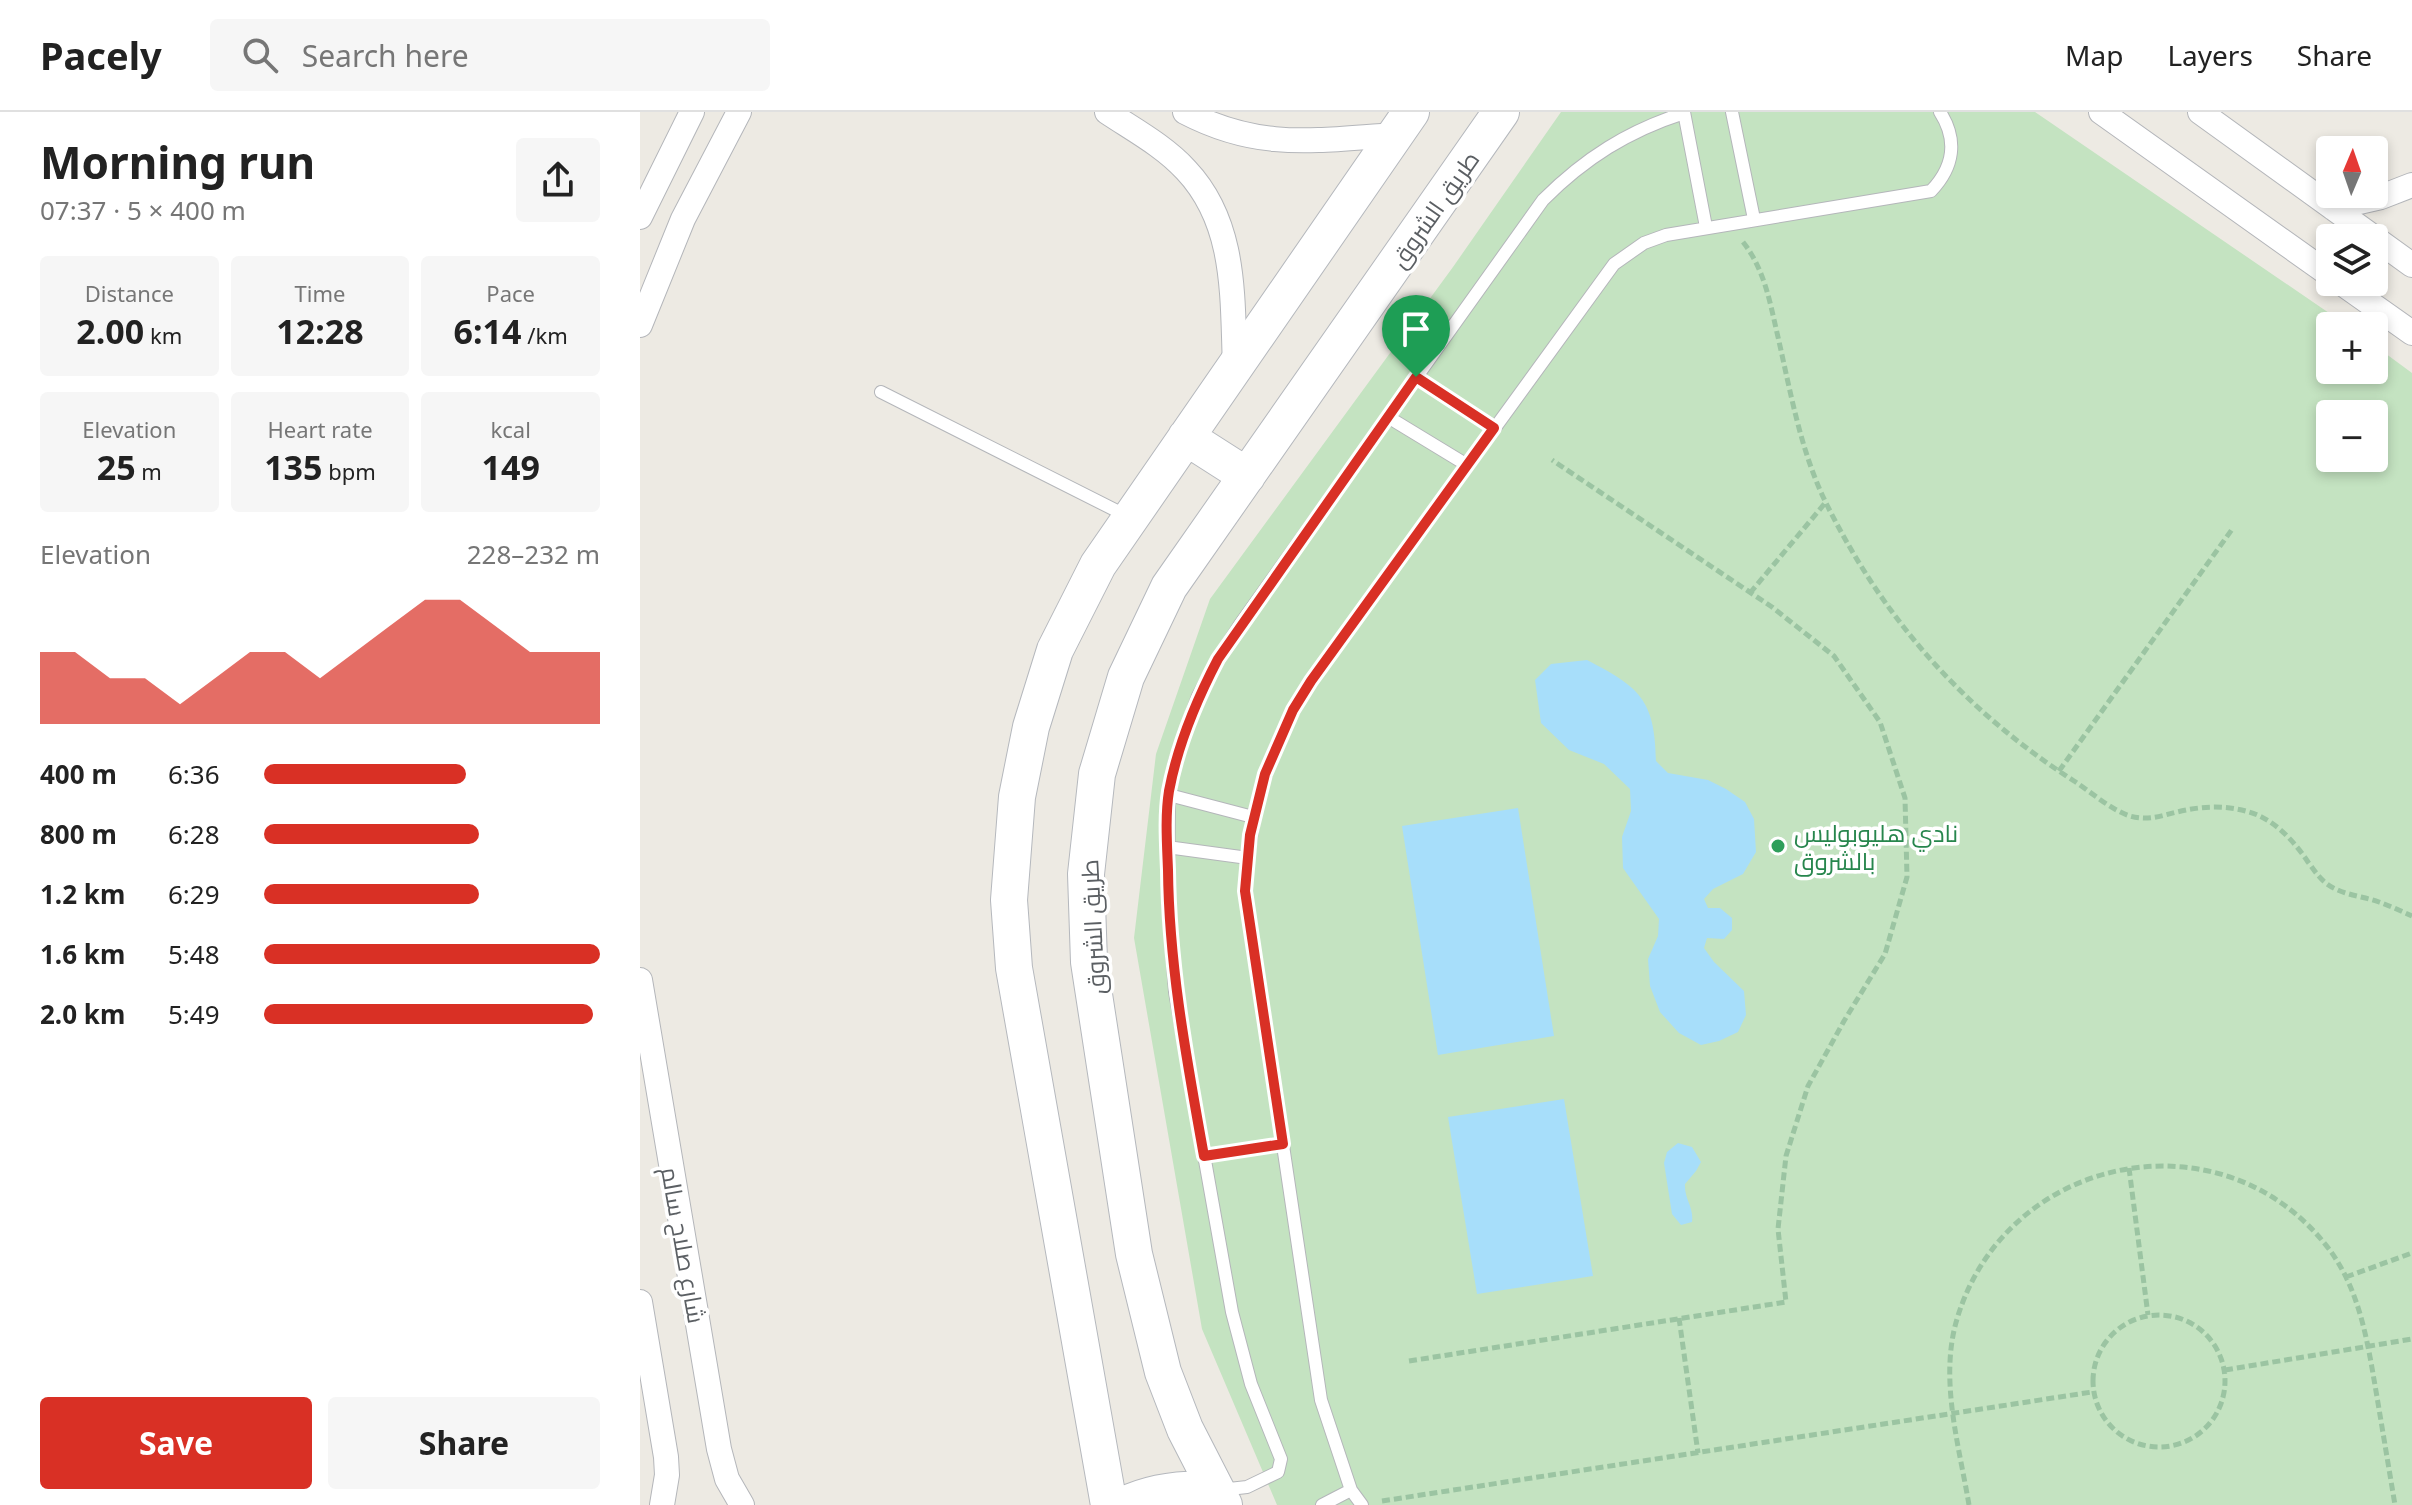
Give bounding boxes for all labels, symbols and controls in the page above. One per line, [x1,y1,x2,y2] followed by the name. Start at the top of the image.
[210,19,770,91] search box
[40,29,162,81] text: Pacely
[238,33,282,77] icon: search
[302,35,469,76] text: Search here
[2065,36,2123,74] text: Map
[2167,36,2253,74] text: Layers
[2297,36,2372,74] text: Share
[40,132,315,192] text: Morning run
[2316,136,2388,208] north arrow
[2316,136,2388,472] map controls
[516,138,600,222] button: share
[1382,144,1486,274] street label: طريق الشروق
[40,192,246,228] text: 07:37 · 5 × 400 m
[2316,224,2388,296] button: layers
[85,278,174,308] text: Distance
[295,278,345,308] text: Time
[486,278,535,308] text: Pace
[1382,295,1450,377] pin
[1394,307,1438,351] icon: arrive
[76,308,144,354] text: 2.00
[276,308,364,354] text: 12:28
[454,308,522,354] text: 6:14
[2316,312,2388,384] button: +
[144,320,182,350] text: km
[522,320,568,350] text: /km
[2316,400,2388,472] button: −
[82,414,176,444] text: Elevation
[267,414,373,444] text: Heart rate
[491,414,531,444] text: kcal
[97,444,136,490] text: 25
[264,444,322,490] text: 135
[481,444,540,490] text: 149
[136,456,162,486] text: m
[322,456,376,486] text: bpm
[40,536,151,572] text: Elevation
[467,536,600,572] text: 228–232 m
[40,756,117,792] text: 400 m
[168,756,220,792] text: 6:36
[40,816,117,852] text: 800 m
[168,816,220,852] text: 6:28
[1794,816,1958,877] place label: نادي هليوبوليس بالشروق
[1769,837,1787,855] marker: نادي هليوبوليس بالشروق
[1072,859,1112,995] street label: طريق الشروق
[40,876,125,912] text: 1.2 km
[168,876,220,912] text: 6:29
[40,936,125,972] text: 1.6 km
[168,936,220,972] text: 5:48
[40,996,125,1032] text: 2.0 km
[168,996,220,1032] text: 5:49
[653,1164,714,1326] street label: شارع صلاح سالم
[40,1397,312,1489] button: Save
[328,1397,600,1489] button: Share

